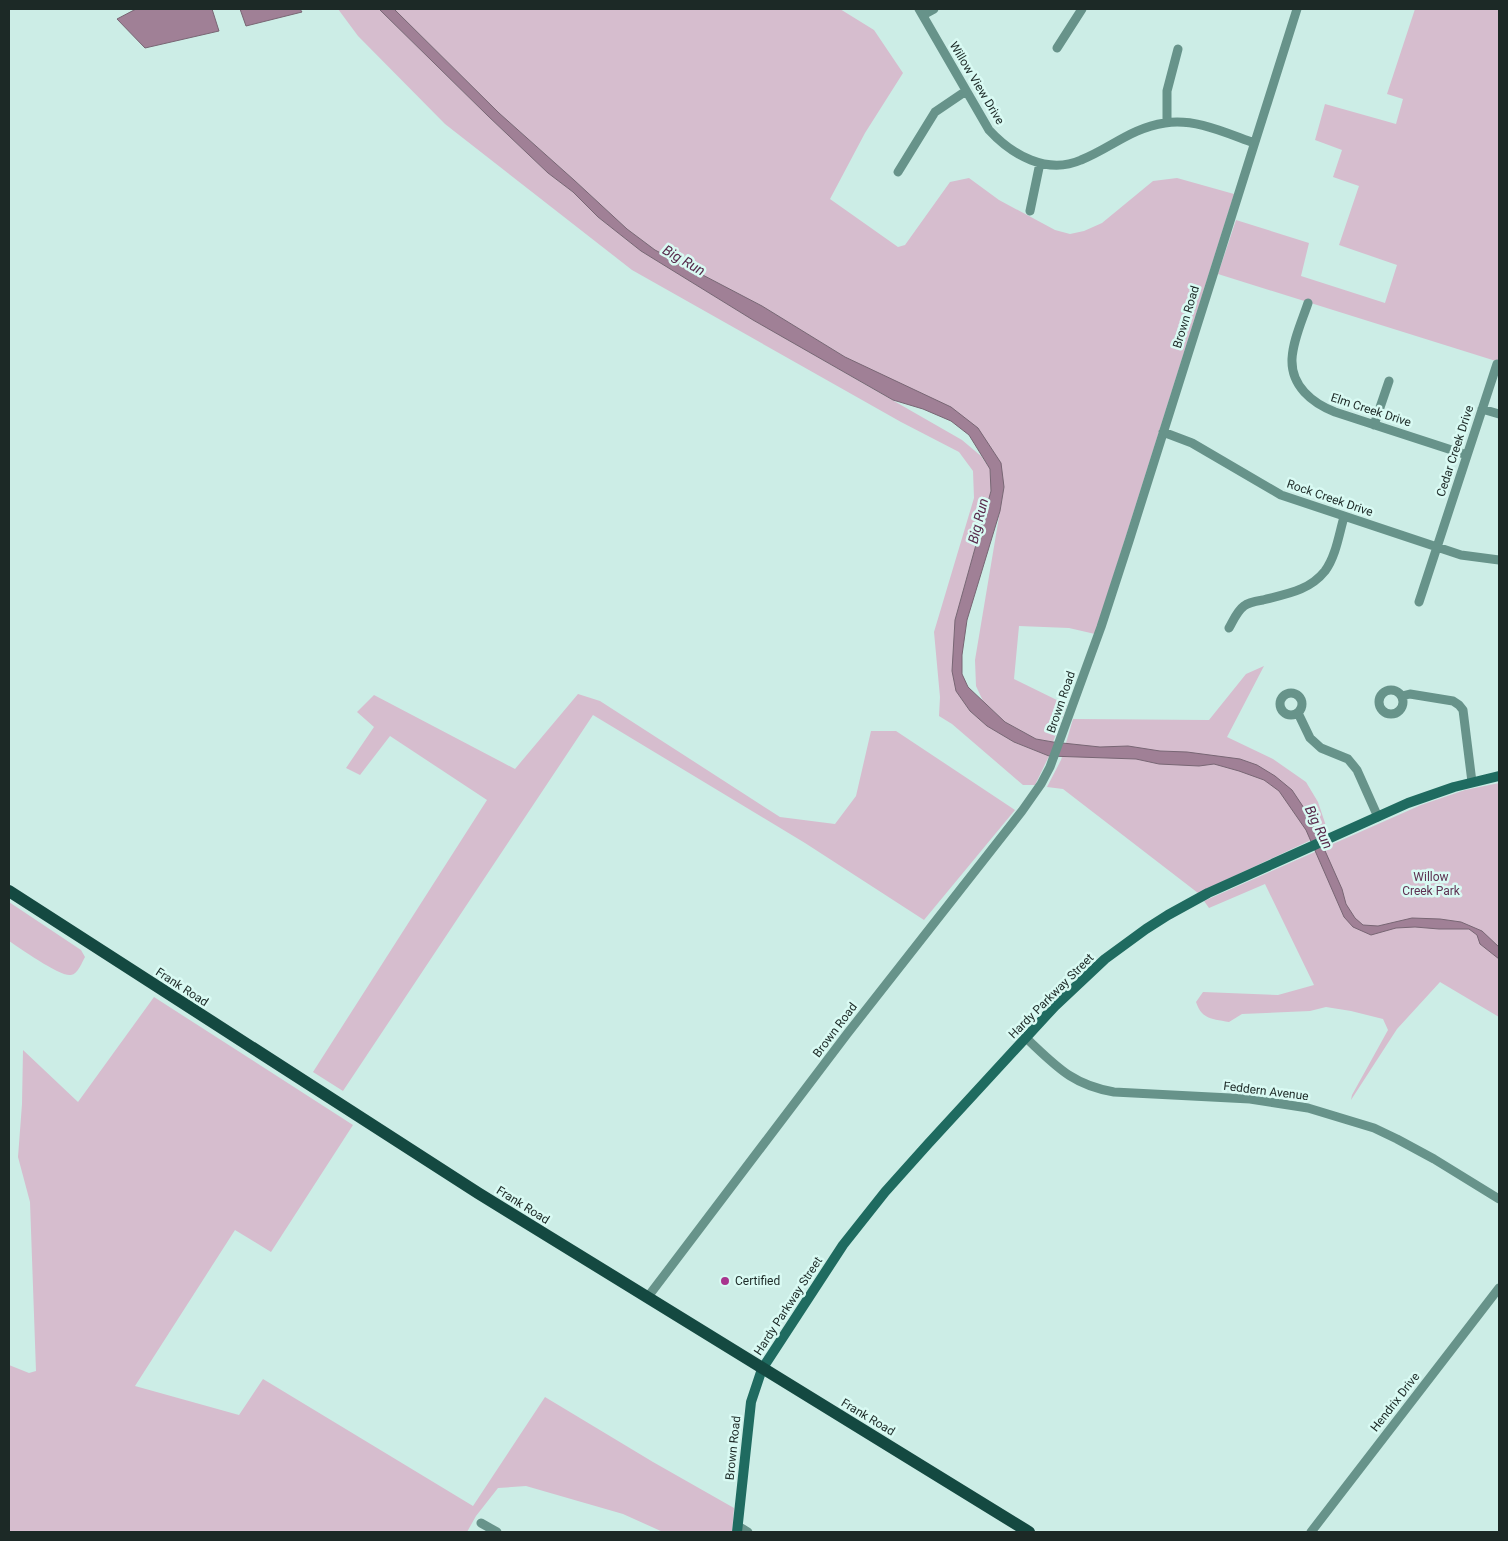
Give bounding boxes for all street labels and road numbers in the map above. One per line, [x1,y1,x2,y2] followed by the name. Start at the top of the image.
[947,39,1007,127] street label: Willow View Drive
[1170,284,1202,350] street label: Brown Road
[1329,390,1413,430] street label: Elm Creek Drive
[1434,404,1476,498] street label: Cedar Creek Drive
[1285,477,1375,519] street label: Rock Creek Drive
[1044,669,1078,735] street label: Brown Road
[1006,951,1096,1041] street label: Hardy Parkway Street
[153,965,211,1009] street label: Frank Road
[810,1000,860,1060] street label: Brown Road
[1223,1079,1309,1103] street label: Feddern Avenue
[494,1183,552,1227] street label: Frank Road
[751,1254,825,1358] street label: Hardy Parkway Street
[1368,1370,1422,1434] street label: Hendrix Drive
[839,1396,897,1438] street label: Frank Road
[723,1415,743,1481] street label: Brown Road

